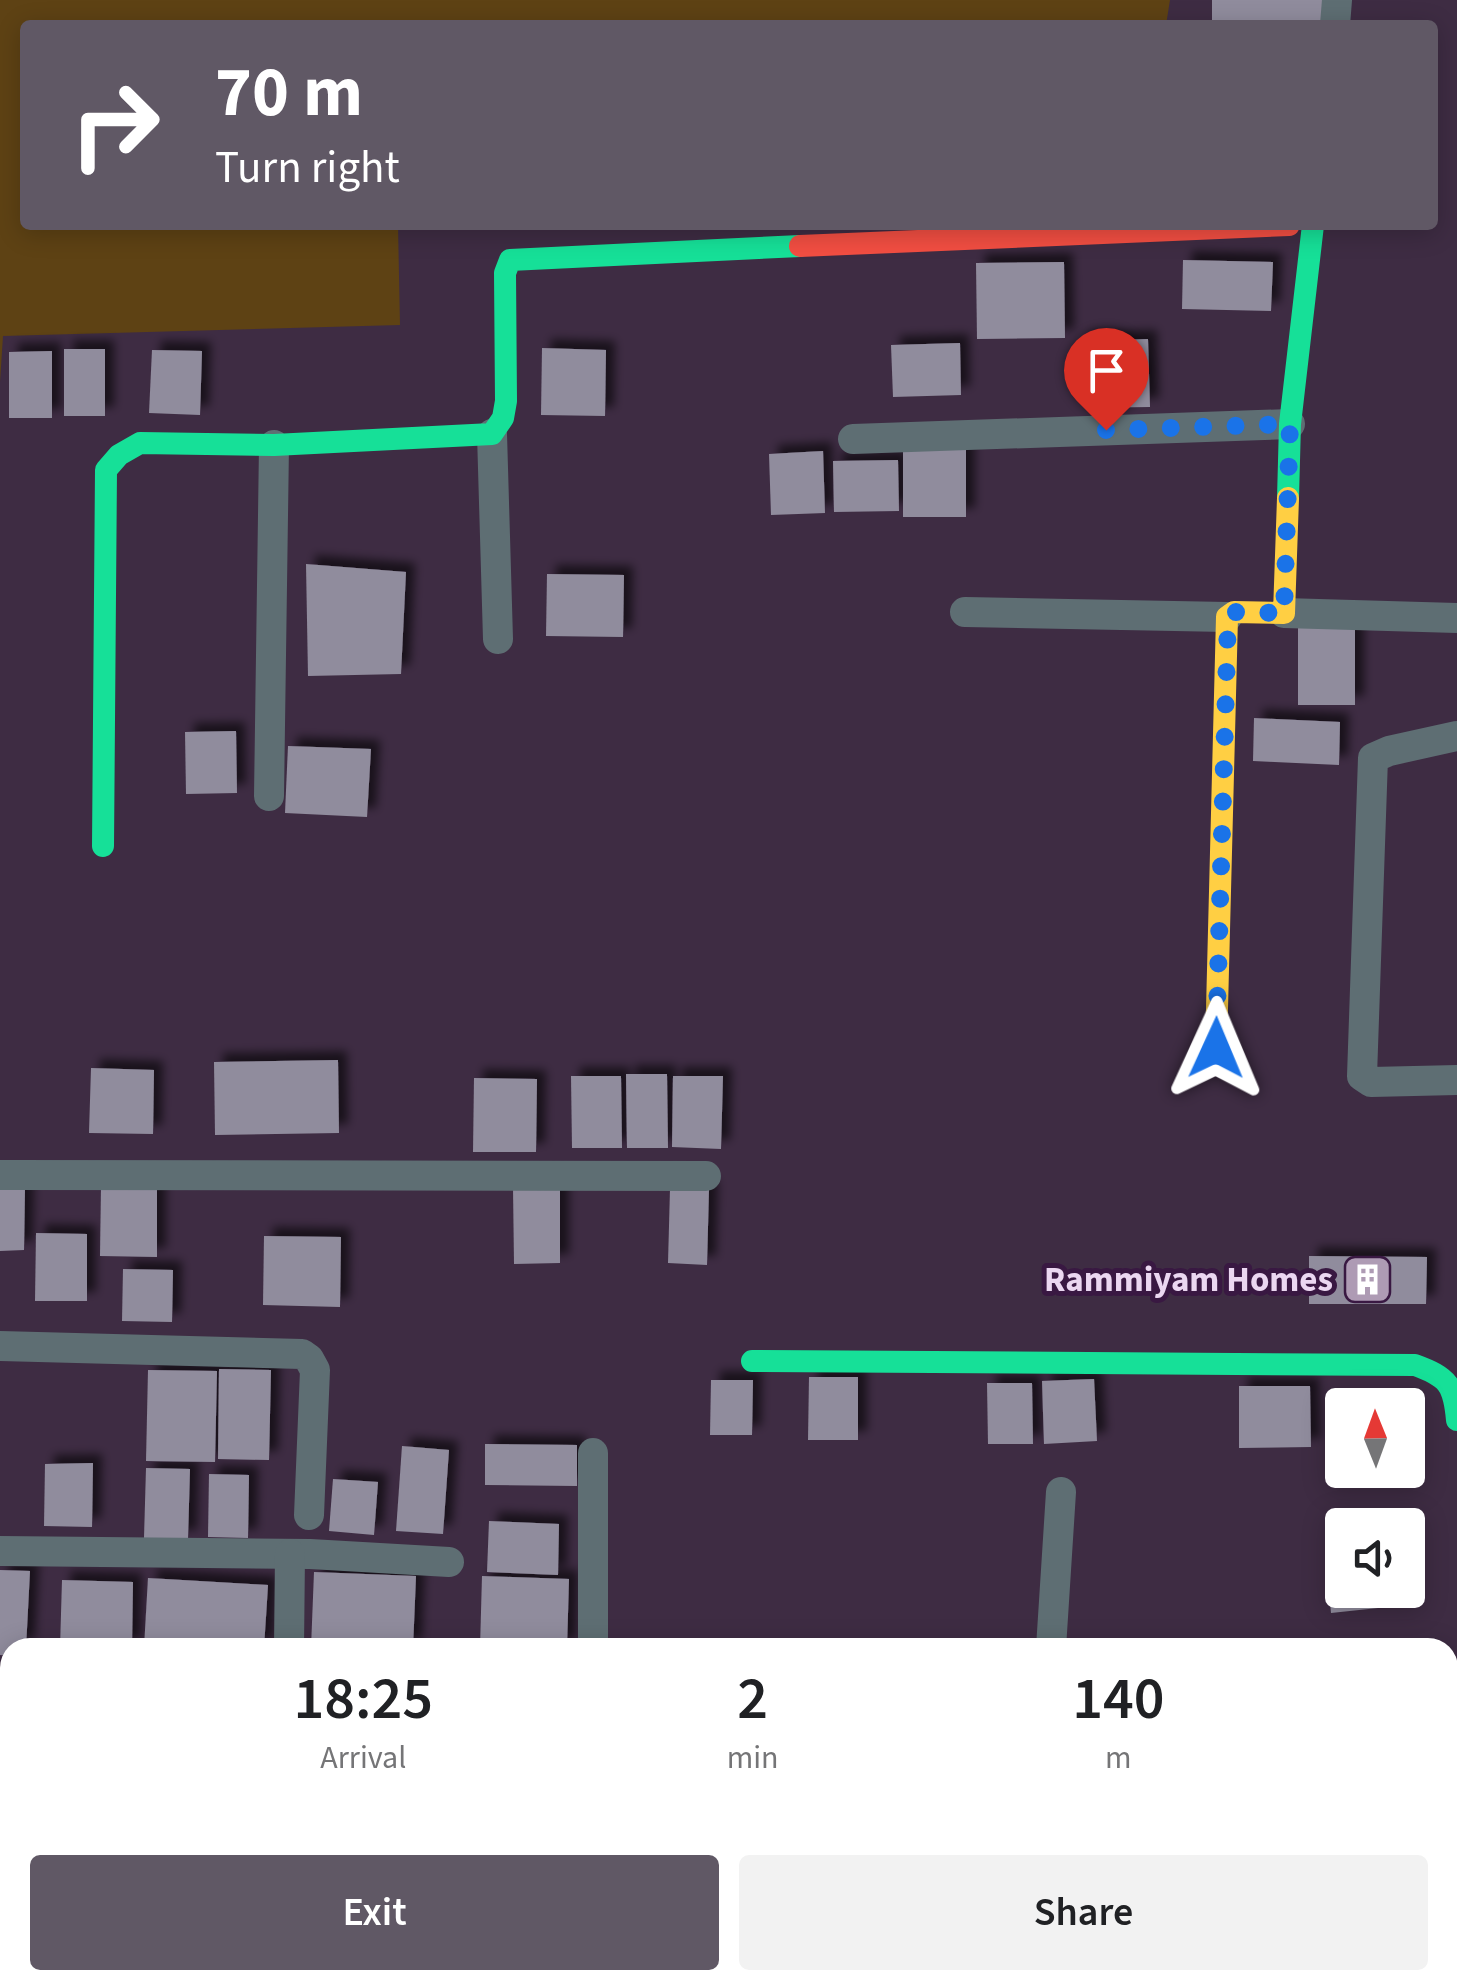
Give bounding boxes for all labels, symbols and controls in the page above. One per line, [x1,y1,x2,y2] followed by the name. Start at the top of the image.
[215,43,363,143] text: 70 m
[50,60,180,190] icon: right
[215,136,400,200] text: Turn right
[1064,328,1149,431] pin
[1079,343,1134,398] icon: arrive
[1164,996,1268,1100] position arrow
[1342,1254,1394,1306] building icon: Rammiyam Homes
[1044,1255,1333,1305] place label: Rammiyam Homes
[1325,1388,1425,1488] north arrow
[1325,1388,1425,1608] map controls
[1325,1508,1425,1608] button: sound
[294,1657,433,1742] text: 18:25
[737,1657,768,1742] text: 2
[1072,1657,1164,1742] text: 140
[320,1735,406,1781] text: Arrival
[727,1735,779,1781] text: min
[1105,1735,1132,1781] text: m
[30,1855,719,1970] button: Exit
[739,1855,1428,1970] button: Share

